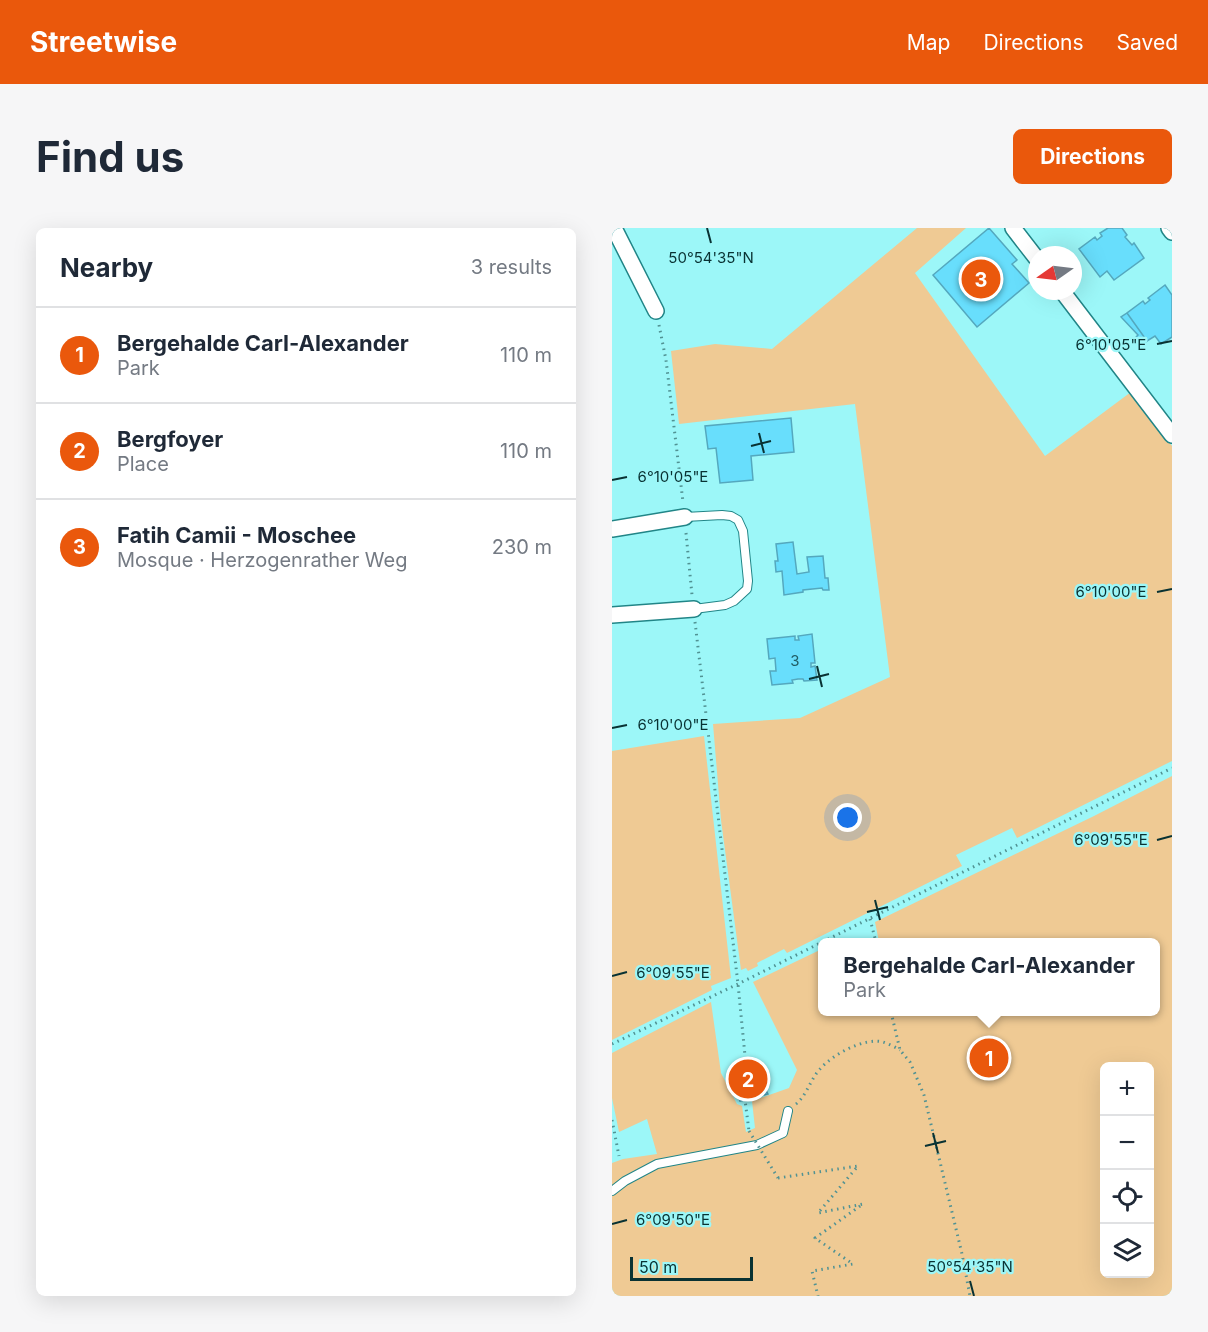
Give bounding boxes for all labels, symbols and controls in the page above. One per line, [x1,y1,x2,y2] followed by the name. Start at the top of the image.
[30,25,177,59] text: Streetwise
[907,30,950,55] text: Map
[983,30,1084,55] text: Directions
[1117,30,1178,55] text: Saved
[1013,129,1172,184] button: Directions
[36,131,184,182] text: Find us
[1028,246,1082,300] north arrow
[668,248,754,267] text: 50°54'35"N
[60,252,153,283] text: Nearby
[471,255,552,279] text: 3 results
[962,256,1000,302] pin: 3
[117,330,409,356] text: Bergehalde Carl-Alexander
[1076,335,1146,354] text: 6°10'05"E
[75,343,84,367] text: 1
[500,343,552,367] text: 110 m
[117,356,160,380] text: Park
[117,426,223,452] text: Bergfoyer
[73,439,86,463] text: 2
[500,439,552,463] text: 110 m
[117,452,169,476] text: Place
[638,467,708,486] text: 6°10'05"E
[117,522,356,548] text: Fatih Camii - Moschee
[73,535,86,559] text: 3
[492,535,552,559] text: 230 m
[117,548,407,572] text: Mosque · Herzogenrather Weg
[1075,582,1147,601] text: 6°10'00"E
[790,651,800,670] house number: 3
[637,715,709,734] text: 6°10'00"E
[833,803,862,832] your location
[1074,830,1148,849] text: 6°09'55"E
[818,938,1160,1016] popup
[843,952,1135,978] text: Bergehalde Carl-Alexander
[636,963,710,982] text: 6°09'55"E
[843,978,886,1002] text: Park
[970,1036,1009,1080] pin: 1
[728,1056,768,1102] pin: 2
[1100,1062,1154,1278] map controls
[1100,1062,1154,1116] button: +
[1100,1116,1154,1170] button: −
[1100,1170,1154,1224] button: locate
[636,1210,710,1229] text: 6°09'50"E
[1100,1224,1154,1278] button: layers
[630,1254,753,1282] scale bar
[639,1257,677,1277] text: 50 m
[927,1257,1013,1276] text: 50°54'35"N

